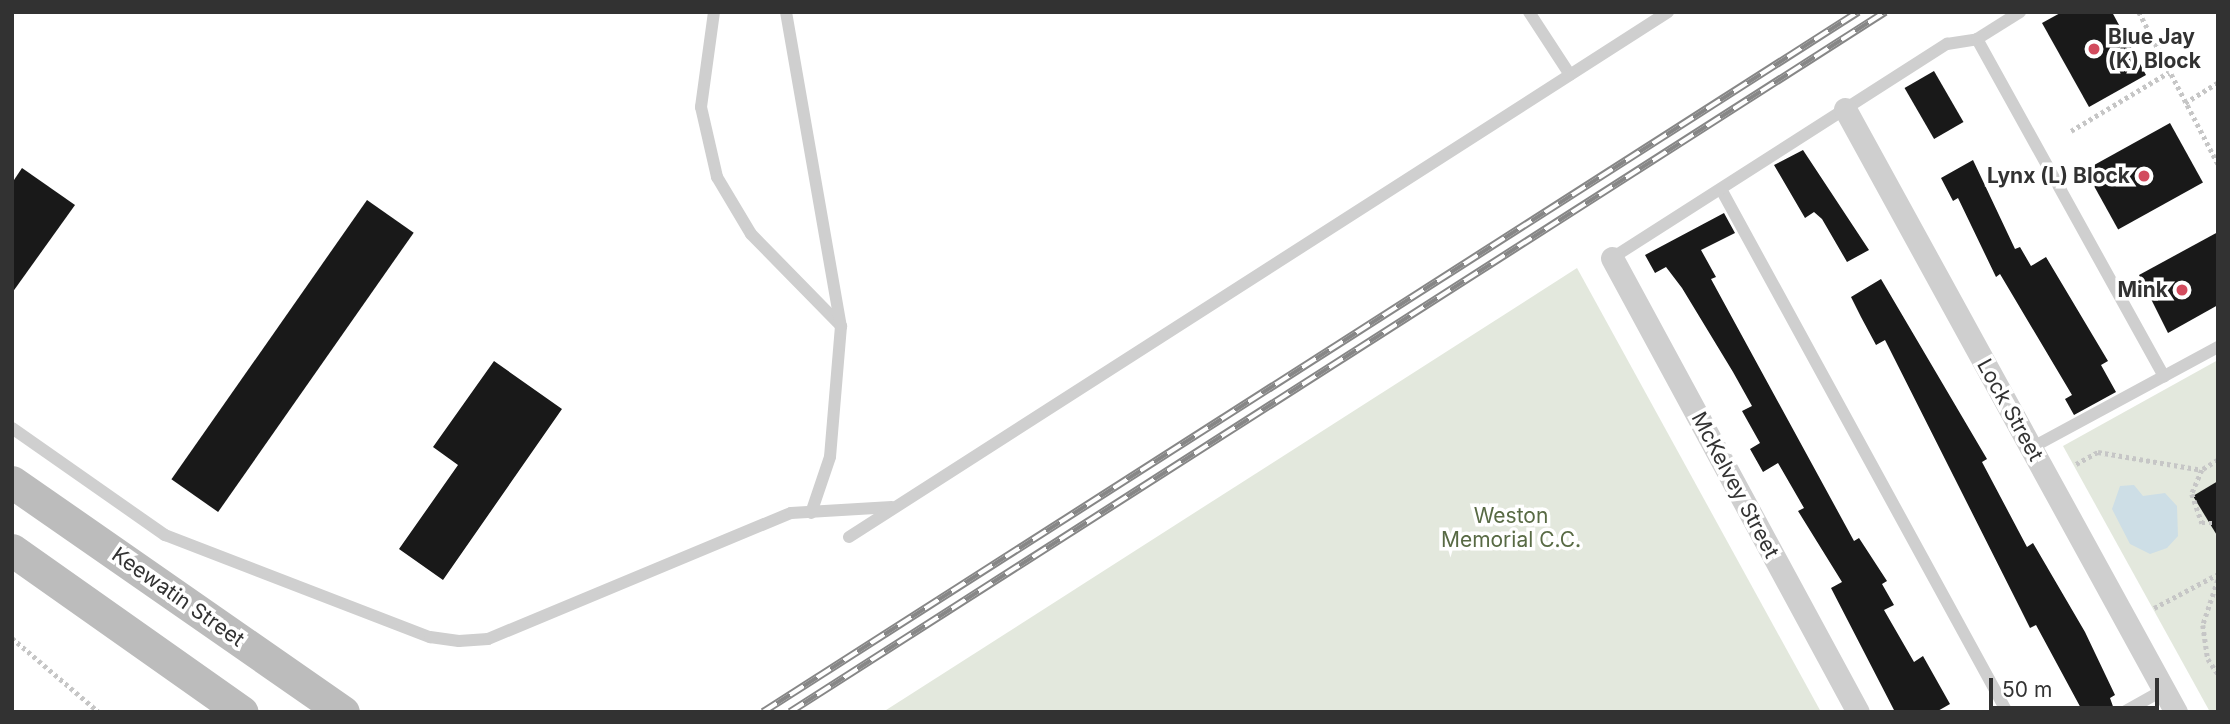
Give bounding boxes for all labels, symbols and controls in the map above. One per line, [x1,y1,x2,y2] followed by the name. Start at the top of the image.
[2108,24,2201,74] place label: Blue Jay (K) Block
[2086,41,2102,57] marker: Blue Jay (K) Block
[1987,163,2130,189] place label: Lynx (L) Block
[2136,168,2152,184] marker: Lynx (L) Block
[2117,277,2168,303] place label: Mink
[2174,282,2190,298] marker: Mink
[1972,354,2048,466] street label: Lock Street
[1686,408,1784,562] street label: McKelvey Street
[1441,503,1581,553] park label: Weston Memorial C.C.
[107,542,249,652] street label: Keewatin Street
[1992,664,2162,708] scale bar
[2002,677,2052,702] text: 50 m

